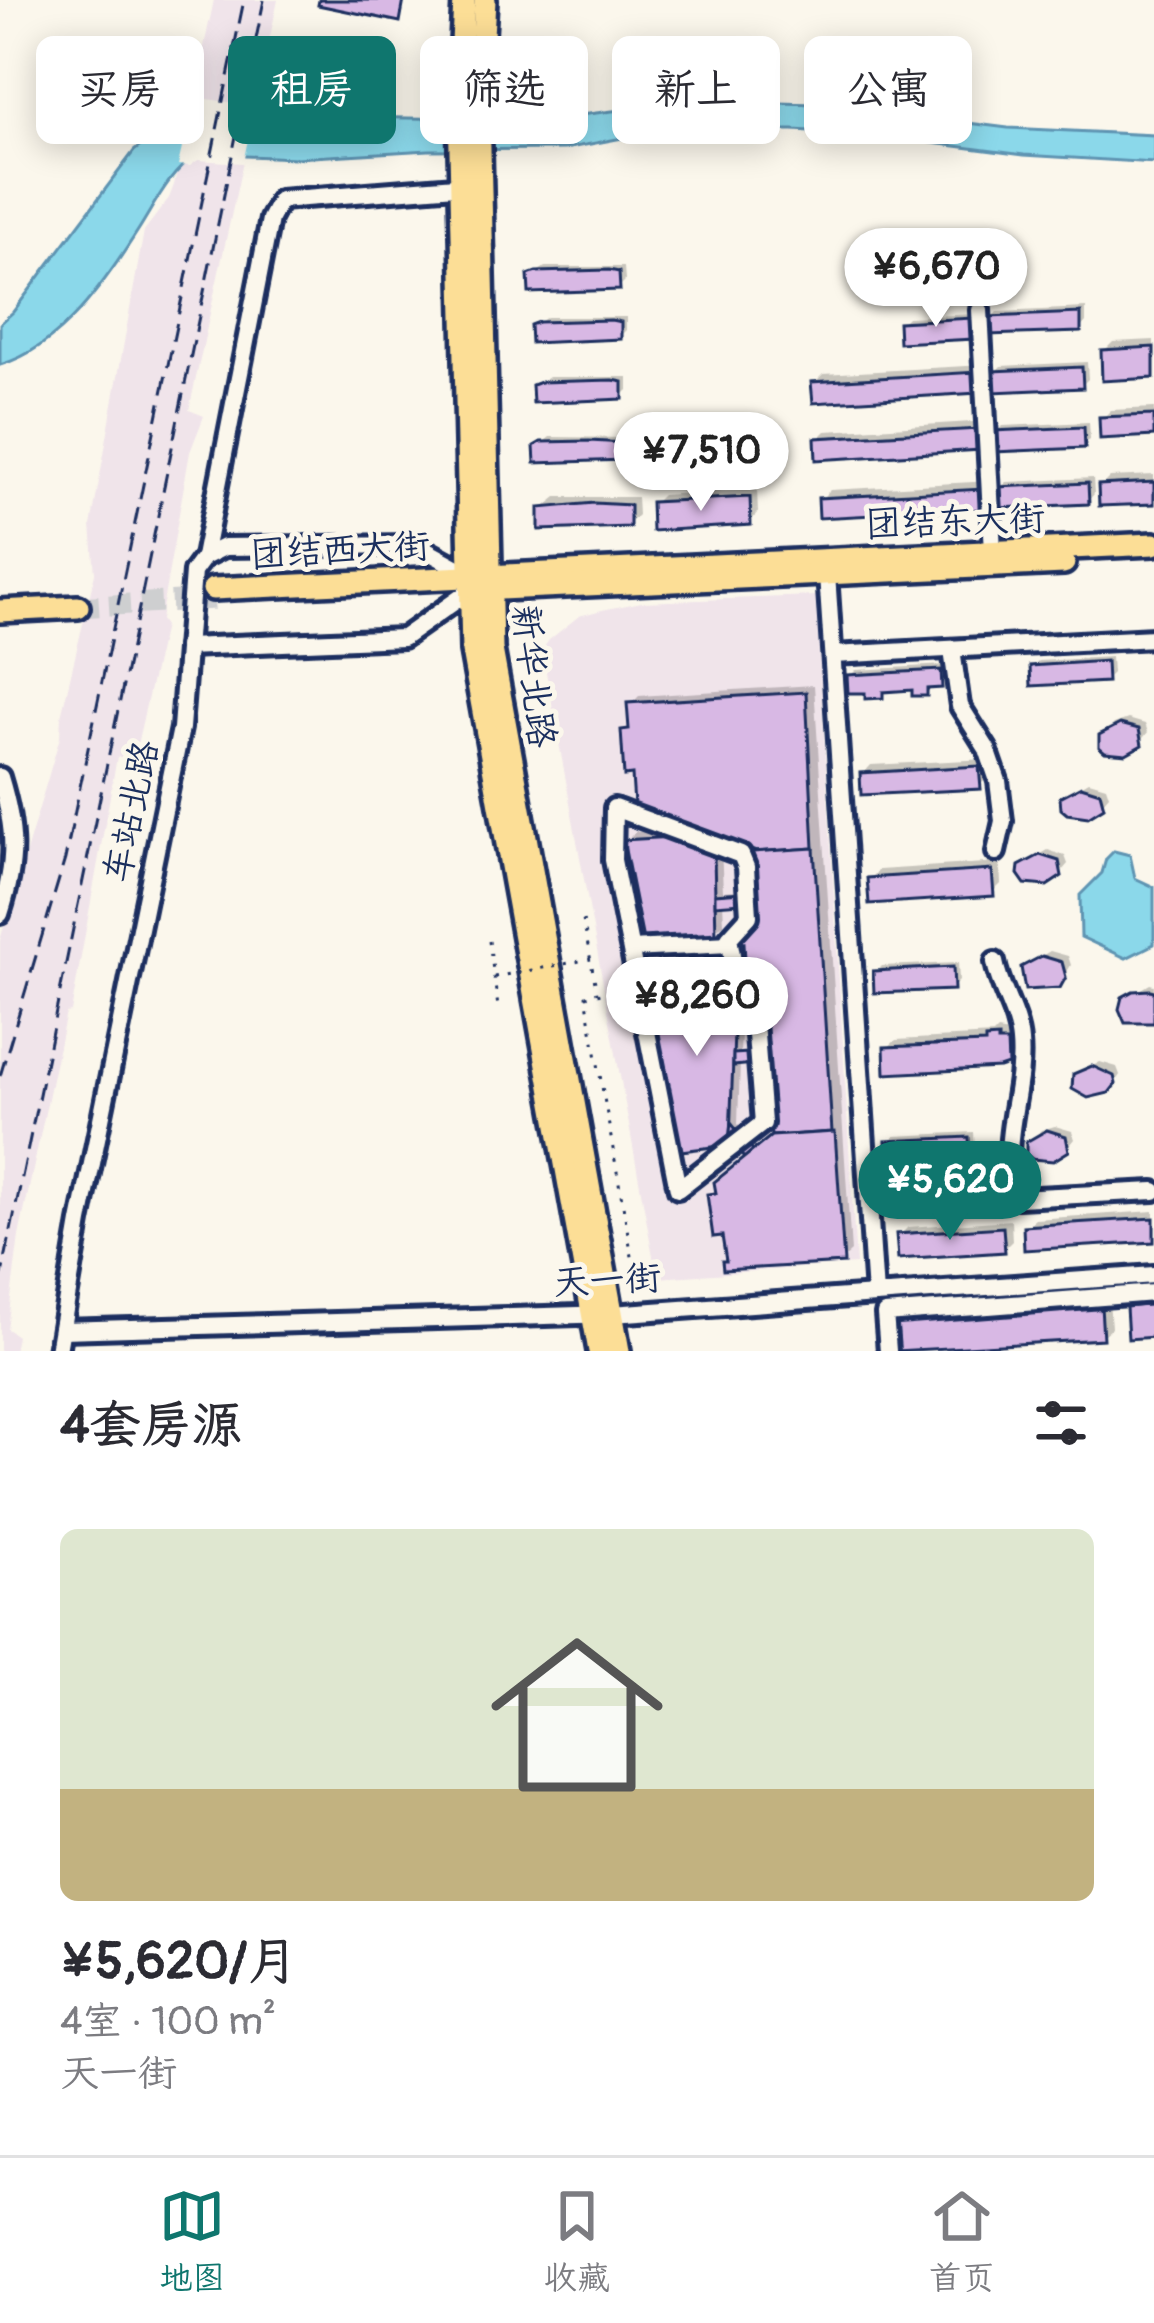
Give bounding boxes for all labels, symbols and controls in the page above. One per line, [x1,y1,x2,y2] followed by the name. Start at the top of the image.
[36,36,204,144] chip: 买房
[228,36,396,144] chip: 租房
[420,36,588,144] chip: 筛选
[612,36,780,144] chip: 新上
[804,36,972,144] chip: 公寓
[838,228,1034,330] pin: ¥6,670
[871,242,1001,291] text: ¥6,670
[603,412,799,514] pin: ¥7,510
[641,426,761,475] text: ¥7,510
[864,496,1046,547] street label: 团结东大街
[249,523,431,578] street label: 团结西大街
[502,602,565,750] street label: 新华北路
[94,736,168,886] street label: 车站北路
[599,957,795,1059] pin: ¥8,260
[633,971,761,1020] text: ¥8,260
[852,1141,1048,1243] pin: ¥5,620
[885,1155,1015,1204] text: ¥5,620
[552,1255,662,1306] street label: 天一街
[1028,1390,1094,1456] icon: filters
[60,1394,243,1458] text: 4套房源
[469,1607,685,1823] icon: home
[60,1930,298,1994] text: ¥5,620/月
[60,1997,276,2046] text: 4室 · 100 m²
[60,2049,177,2098] text: 天一街
[159,2183,225,2299] tab: 地图
[544,2183,610,2299] tab: 收藏
[929,2183,995,2299] tab: 首页

